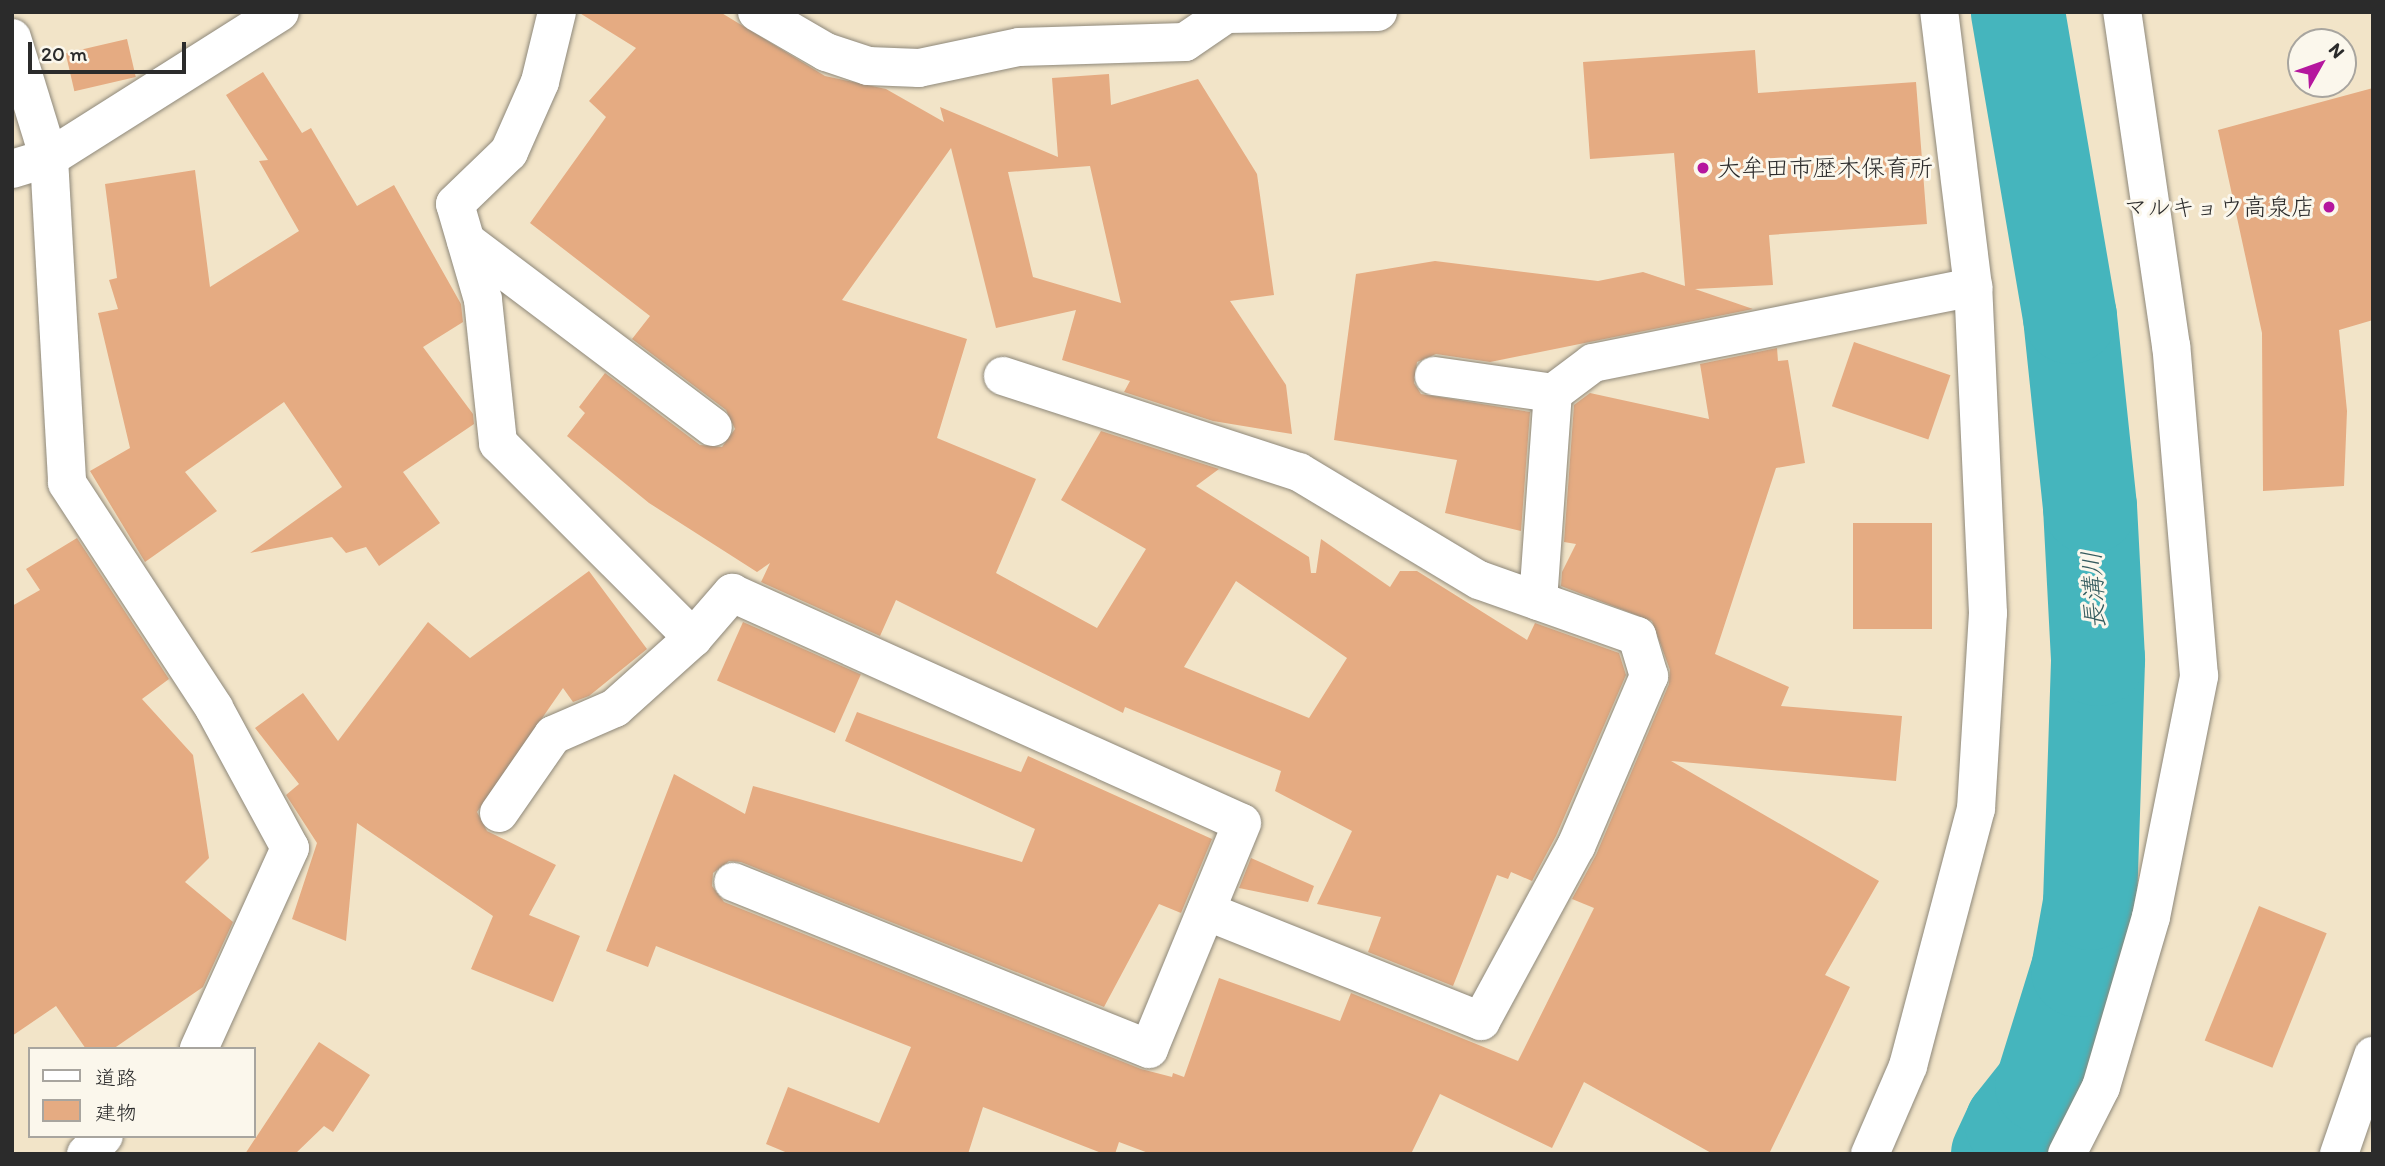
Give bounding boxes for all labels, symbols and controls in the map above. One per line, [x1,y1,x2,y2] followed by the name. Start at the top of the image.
[32,28,189,72] scale bar
[2287,28,2357,98] north arrow
[2324,38,2350,63] text: N
[41,41,87,66] text: 20 m
[1717,154,1933,182] place label: 大牟田市歴木保育所
[1695,160,1711,176] marker: 大牟田市歴木保育所
[2123,193,2315,221] place label: マルキョウ高泉店
[2321,199,2337,215] marker: マルキョウ高泉店
[2076,550,2112,630] water label: 長溝川
[28,1047,256,1138] legend
[95,1065,137,1090] text: 道路
[95,1100,137,1125] text: 建物

